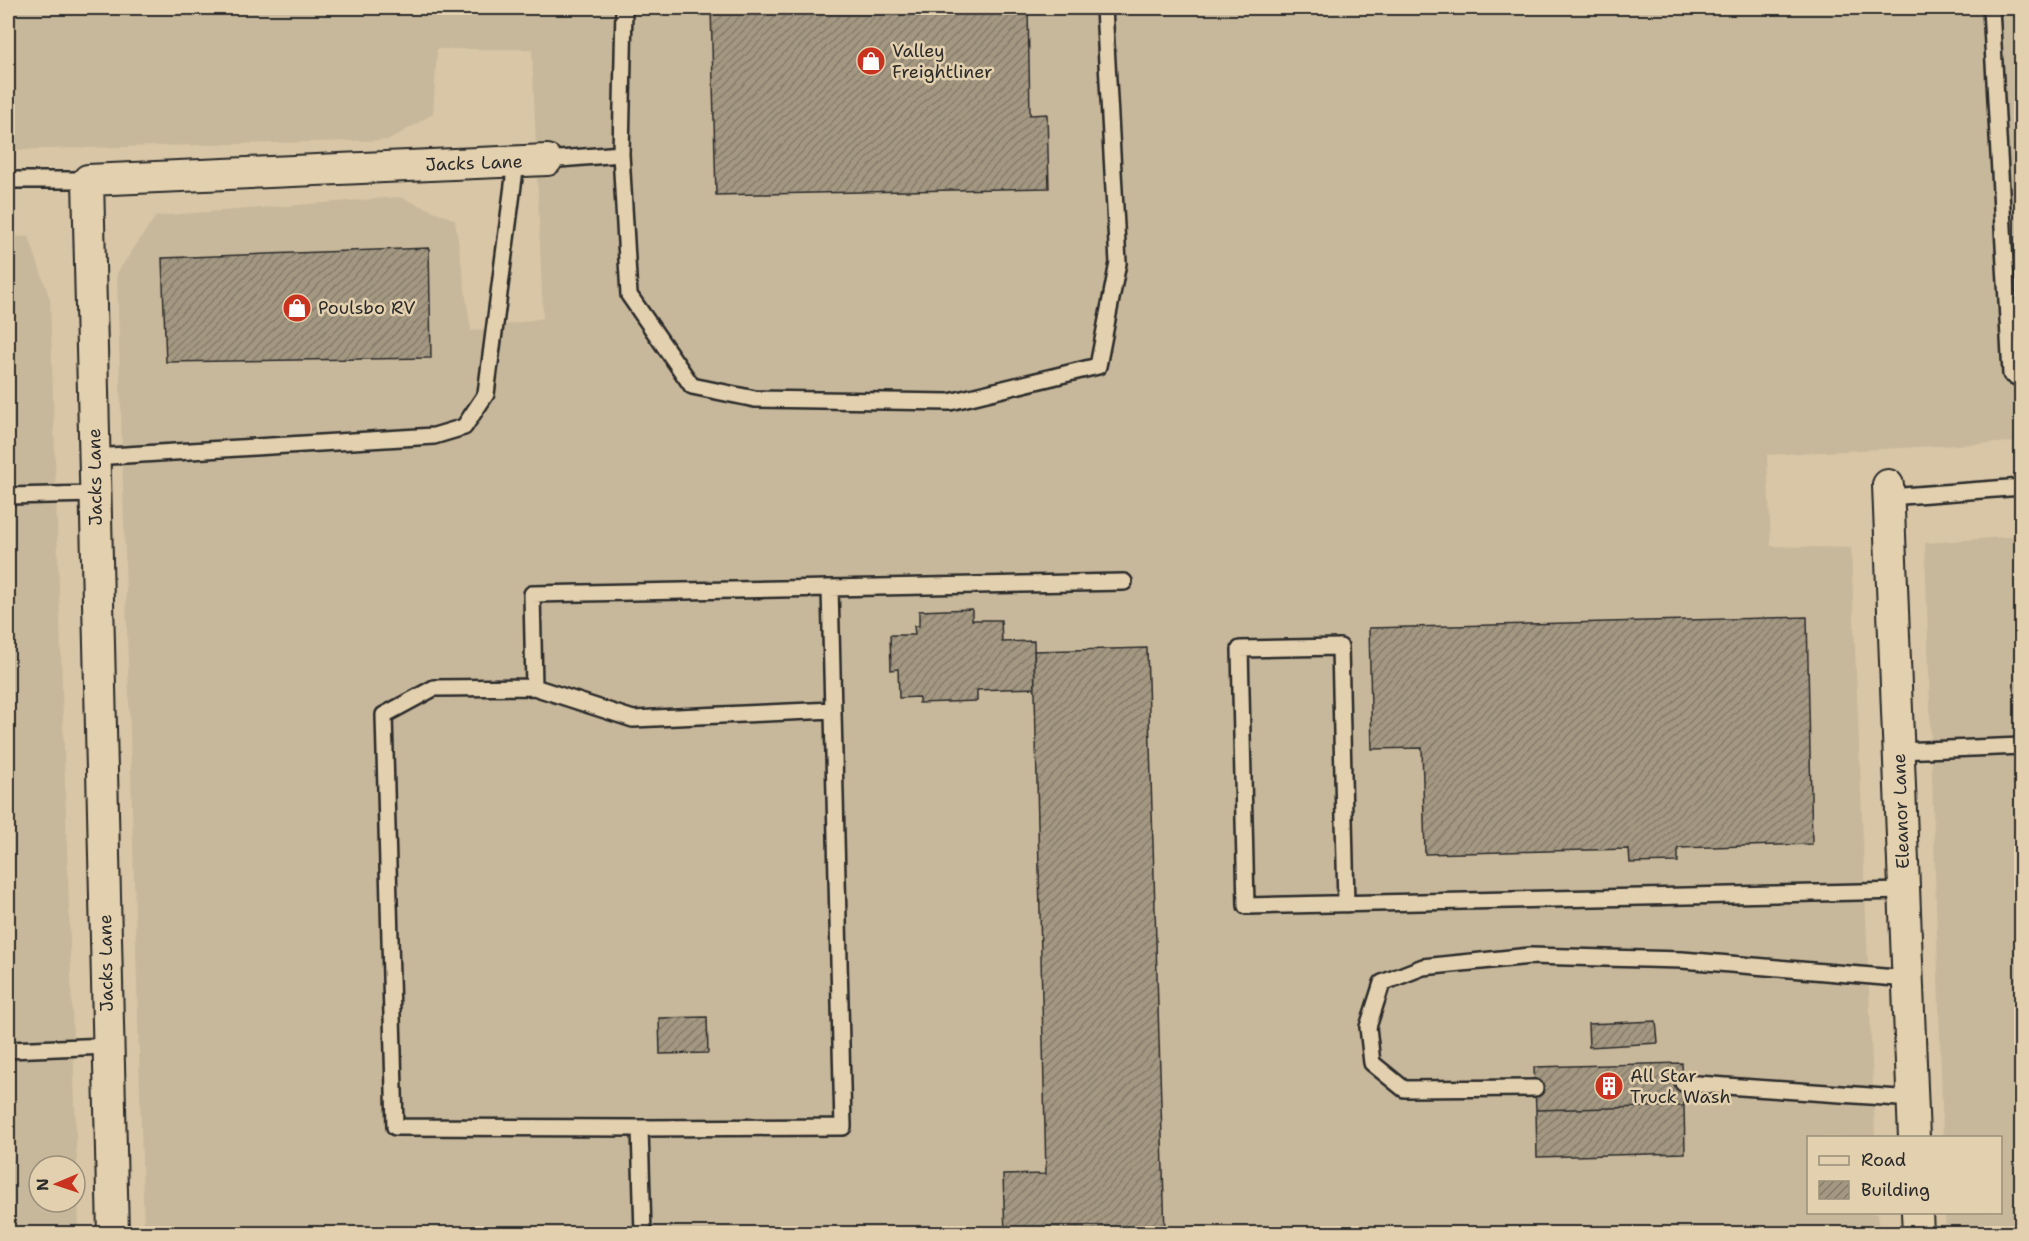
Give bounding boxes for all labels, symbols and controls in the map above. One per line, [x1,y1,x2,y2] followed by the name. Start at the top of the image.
[892,39,993,84] place label: Valley Freightliner
[855,45,887,77] shop icon: Valley Freightliner
[425,149,523,177] street label: Jacks Lane
[281,292,313,324] shop icon: Poulsbo RV
[318,296,415,320] place label: Poulsbo RV
[82,428,108,526] street label: Jacks Lane
[1887,753,1915,869] street label: Eleanor Lane
[93,914,119,1012] street label: Jacks Lane
[1630,1064,1731,1109] place label: All Star Truck Wash
[1593,1070,1625,1102] building icon: All Star Truck Wash
[1807,1136,2002,1214] legend
[1861,1148,1906,1172] text: Road
[27,1154,87,1214] north arrow
[32,1178,53,1191] text: N
[1861,1178,1930,1202] text: Building

